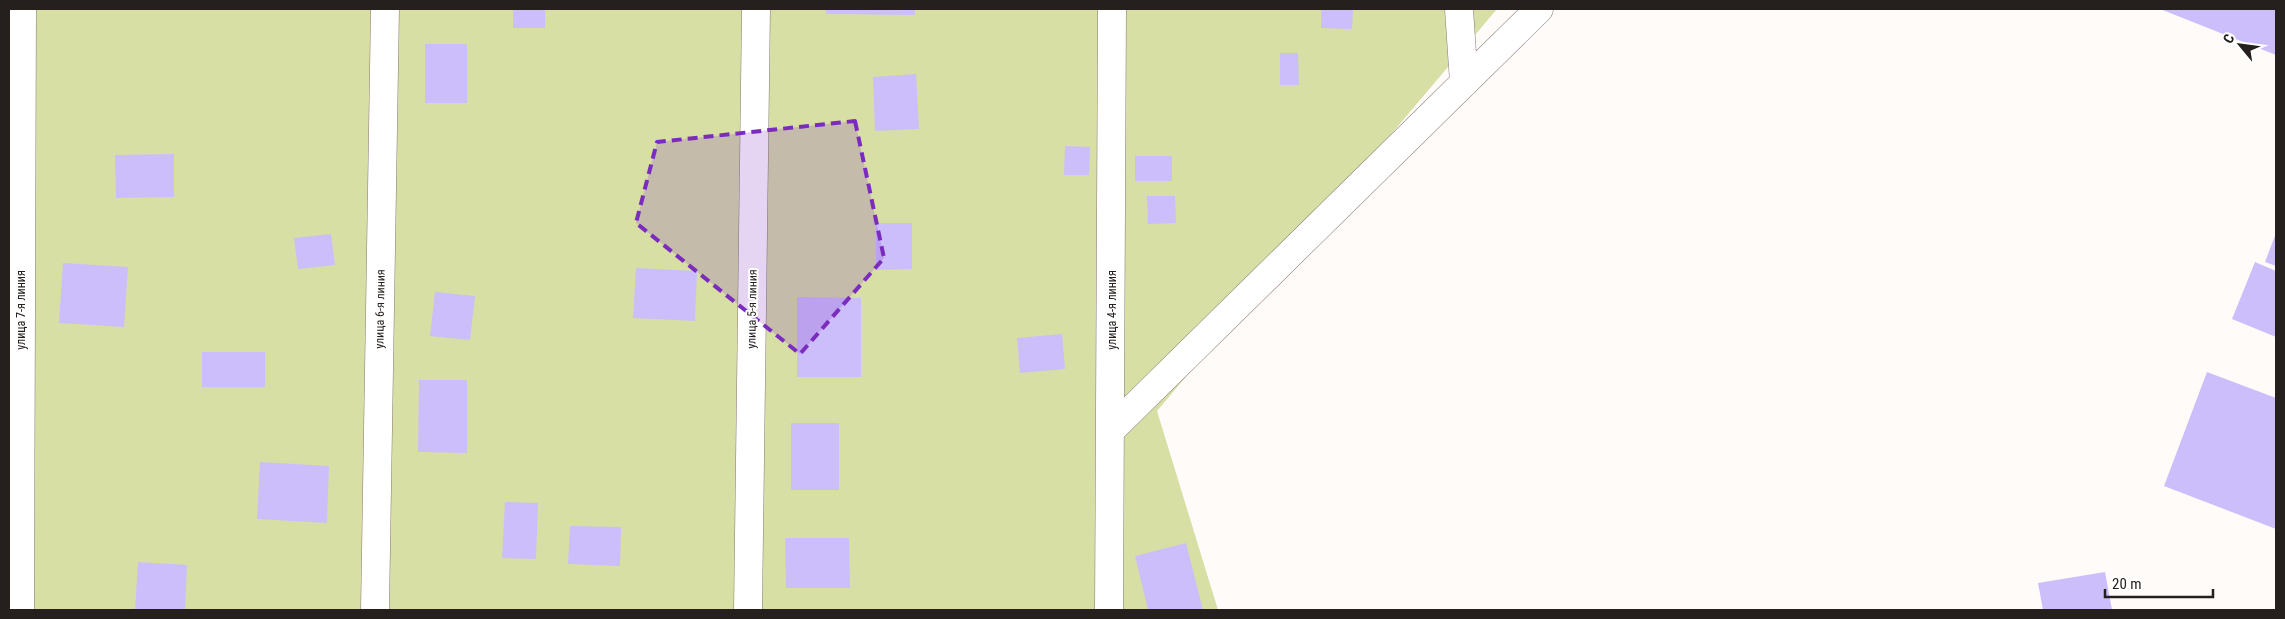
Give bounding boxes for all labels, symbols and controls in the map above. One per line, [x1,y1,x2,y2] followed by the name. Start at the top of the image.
[2215,20,2265,70] north arrow
[2220,31,2238,46] text: С
[372,269,388,349] street label: улица 6-я линия
[744,269,760,349] street label: улица 5-я линия
[14,270,28,350] street label: улица 7-я линия
[1105,270,1119,350] street label: улица 4-я линия
[2105,566,2212,598] scale bar
[2112,575,2142,593] text: 20 m

